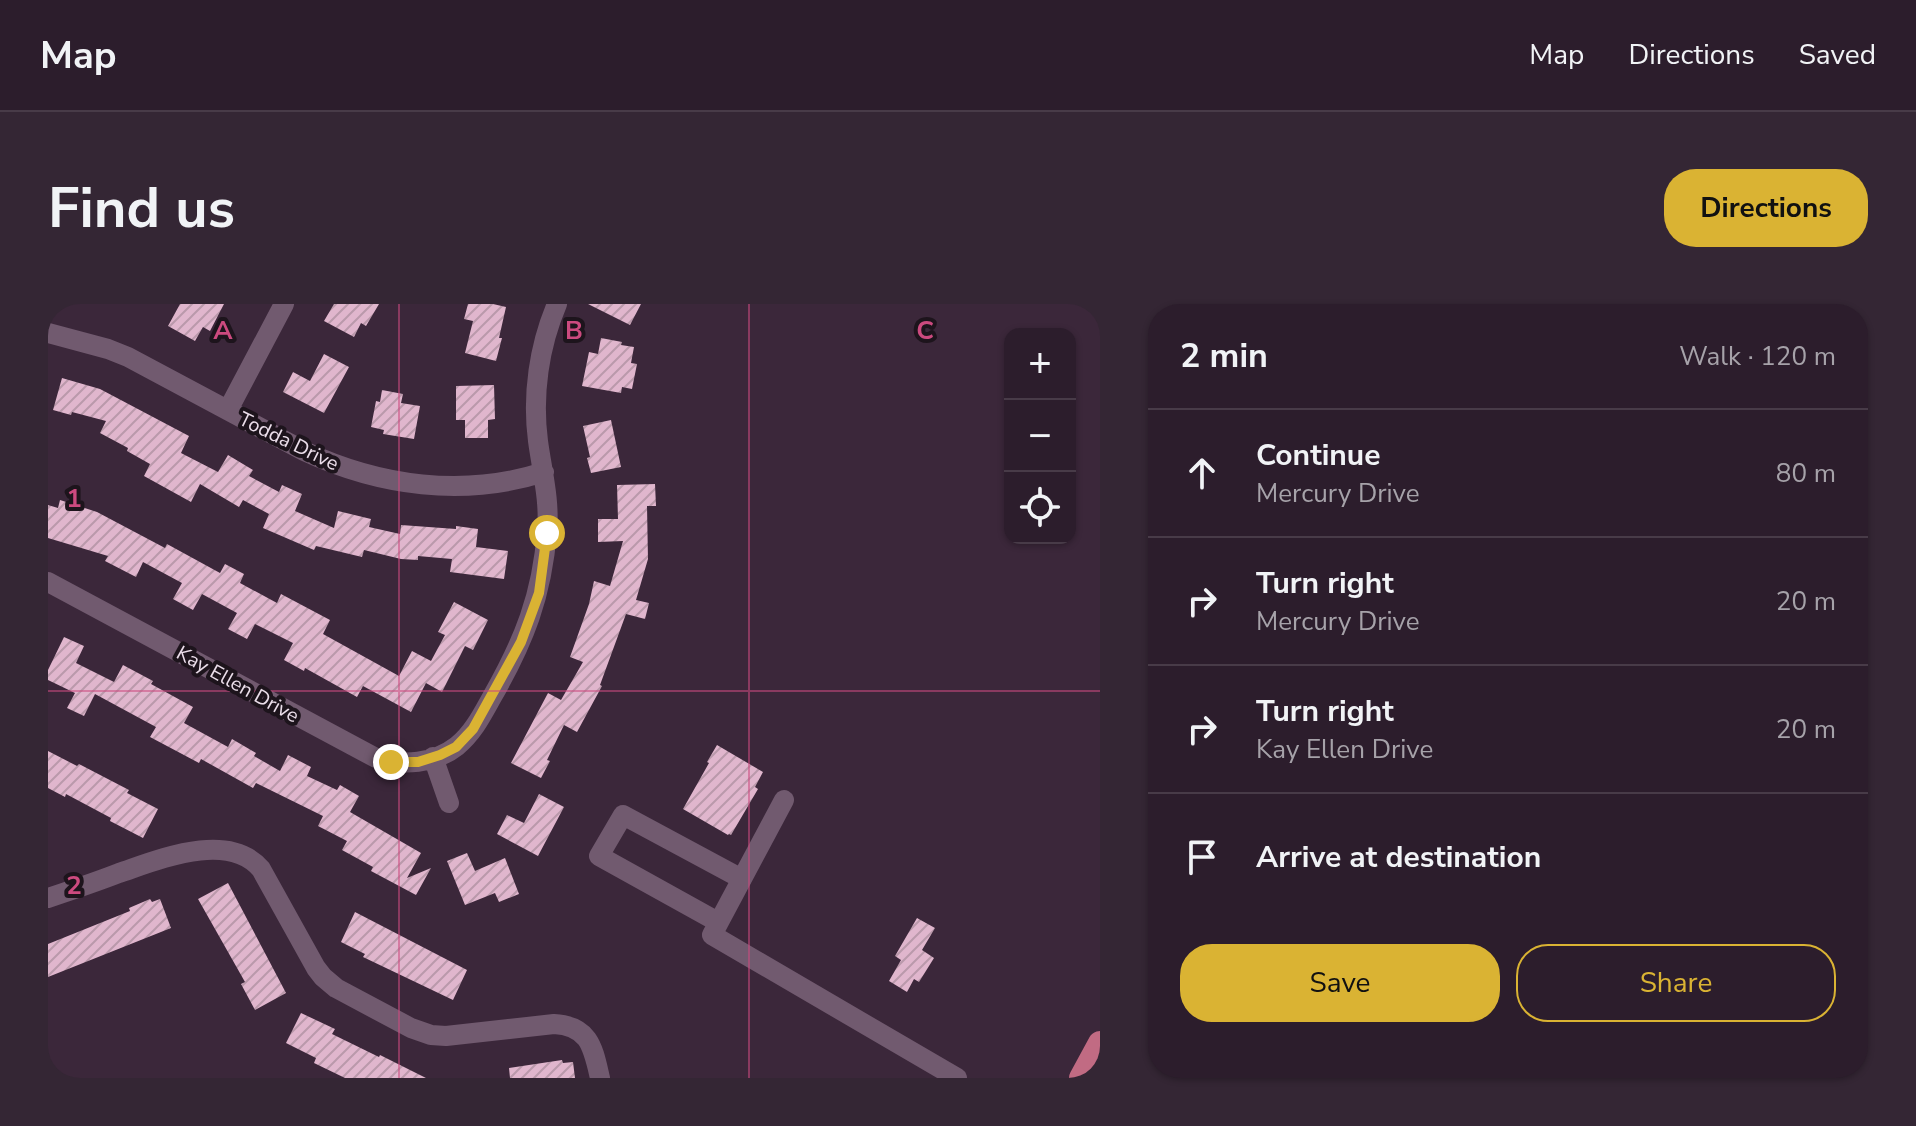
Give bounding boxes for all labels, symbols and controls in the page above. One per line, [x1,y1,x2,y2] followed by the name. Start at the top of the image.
[40,30,117,81] text: Map
[1529,36,1584,74] text: Map
[1628,36,1755,74] text: Directions
[1799,36,1876,74] text: Saved
[1664,169,1868,247] button: Directions
[48,170,235,247] text: Find us
[213,313,233,348] text: A
[565,313,583,348] text: B
[916,313,934,348] text: C
[1004,328,1076,544] map controls
[1004,328,1076,400] button: +
[1180,333,1268,379] text: 2 min
[1679,339,1836,374] text: Walk · 120 m
[1004,400,1076,472] button: −
[234,406,343,477] street label: Todda Drive
[1256,435,1381,476] text: Continue
[1180,451,1224,495] icon: ahead
[1776,456,1836,491] text: 80 m
[1004,472,1076,544] button: locate
[1256,476,1420,511] text: Mercury Drive
[66,481,82,516] text: 1
[529,515,565,551] route start
[1256,563,1394,604] text: Turn right
[1180,579,1224,623] icon: right
[1776,584,1836,619] text: 20 m
[1256,604,1420,639] text: Mercury Drive
[172,640,304,729] street label: Kay Ellen Drive
[1256,691,1394,732] text: Turn right
[1180,707,1224,751] icon: right
[1776,712,1836,747] text: 20 m
[1256,732,1433,767] text: Kay Ellen Drive
[373,744,409,780] route end
[1180,835,1224,879] icon: arrive
[1256,837,1541,878] text: Arrive at destination
[66,868,82,903] text: 2
[1180,944,1500,1022] button: Save
[1516,944,1836,1022] button: Share

